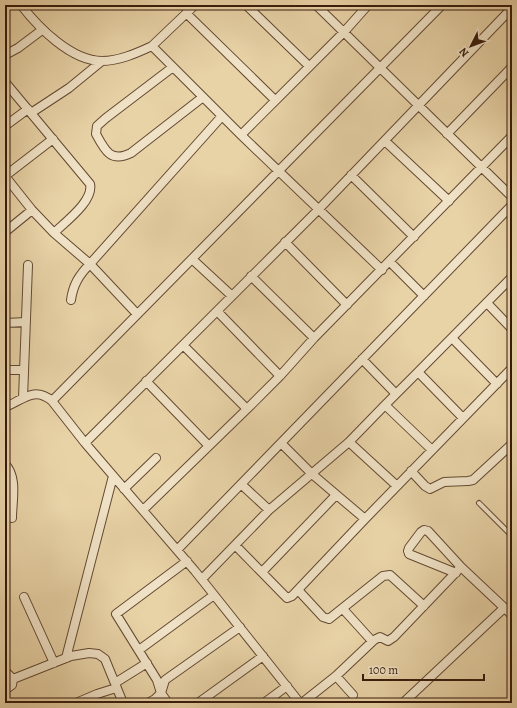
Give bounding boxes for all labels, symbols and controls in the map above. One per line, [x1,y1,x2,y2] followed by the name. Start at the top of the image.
[451,26,491,66] north arrow
[456,44,472,60] text: N
[363,656,484,682] scale bar
[369,662,398,678] text: 100 m

